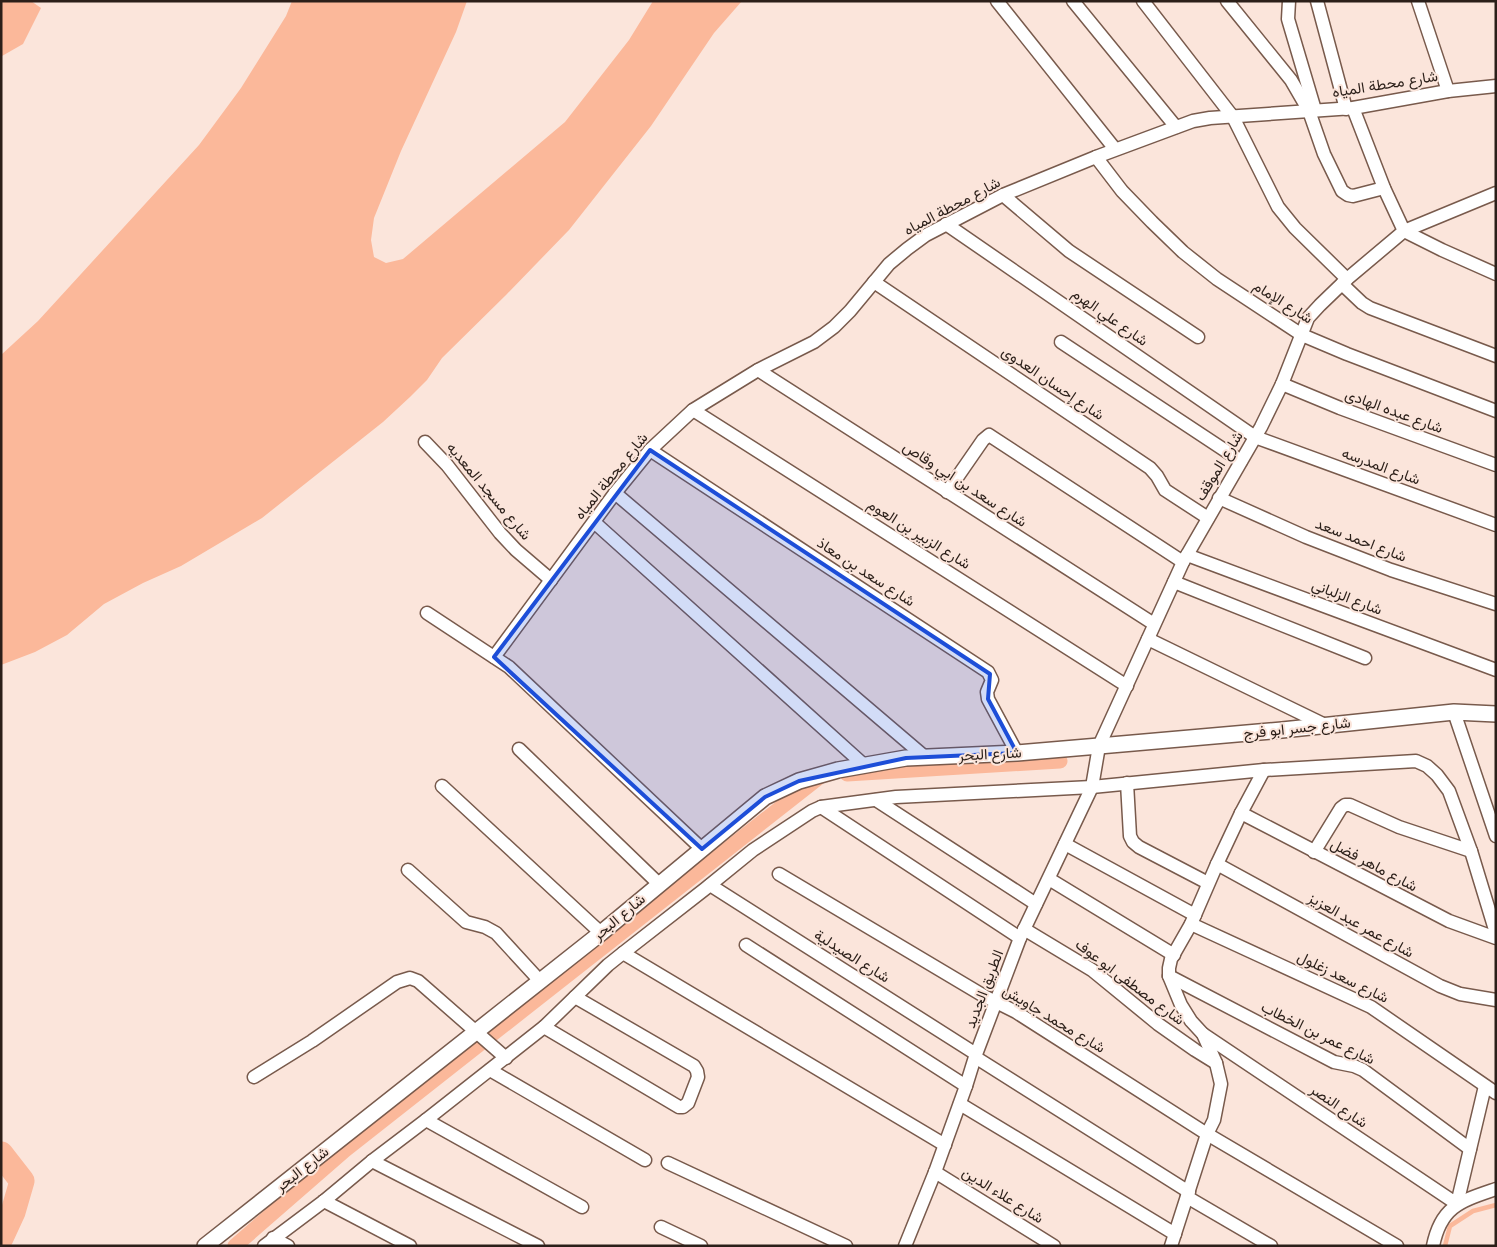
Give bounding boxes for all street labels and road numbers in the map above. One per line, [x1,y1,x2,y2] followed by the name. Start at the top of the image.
[1331,67,1440,103] street label: شارع محطة المياه
[901,173,1004,241] street label: شارع محطة المياه
[1249,277,1316,329] street label: شارع الإمام
[1066,284,1152,353] street label: شارع علي الهرم
[997,342,1108,426] street label: شارع إحسان العدوى
[1342,385,1446,439] street label: شارع عبده الهادى
[1191,428,1249,505] street label: شارع الموقف
[570,429,653,524] street label: شارع محطة المياه
[897,437,1031,534] street label: شارع سعد بن ابي وقاص
[441,438,535,545] street label: شارع مسجد المعديه
[1339,444,1423,490] street label: شارع المدرسه
[863,495,974,575] street label: شارع الزبير بن العوم
[1312,514,1409,568] street label: شارع احمد سعد
[813,534,918,612] street label: شارع سعد بن معاذ
[1308,575,1385,622] street label: شارع الزلباني
[1243,713,1352,745] street label: شارع جسر ابو فرج
[957,743,1022,767] street label: شارع البحر
[1327,835,1421,897] street label: شارع ماهر فضل
[1303,888,1417,963] street label: شارع عمر عبد العزيز
[588,890,650,946] street label: شارع البحر
[810,926,893,988] street label: شارع الصيدلية
[1071,935,1188,1031] street label: شارع مصطفى ابو عوف
[961,947,1008,1031] street label: الطريق الجديد
[1294,947,1392,1009] street label: شارع سعد زغلول
[998,981,1109,1059] street label: شارع محمد جاويش
[1257,998,1378,1070] street label: شارع عمر بن الخطاب
[1305,1080,1371,1134] street label: شارع النصر
[271,1142,334,1198] street label: شارع البحر
[958,1163,1047,1229] street label: شارع علاء الدين

